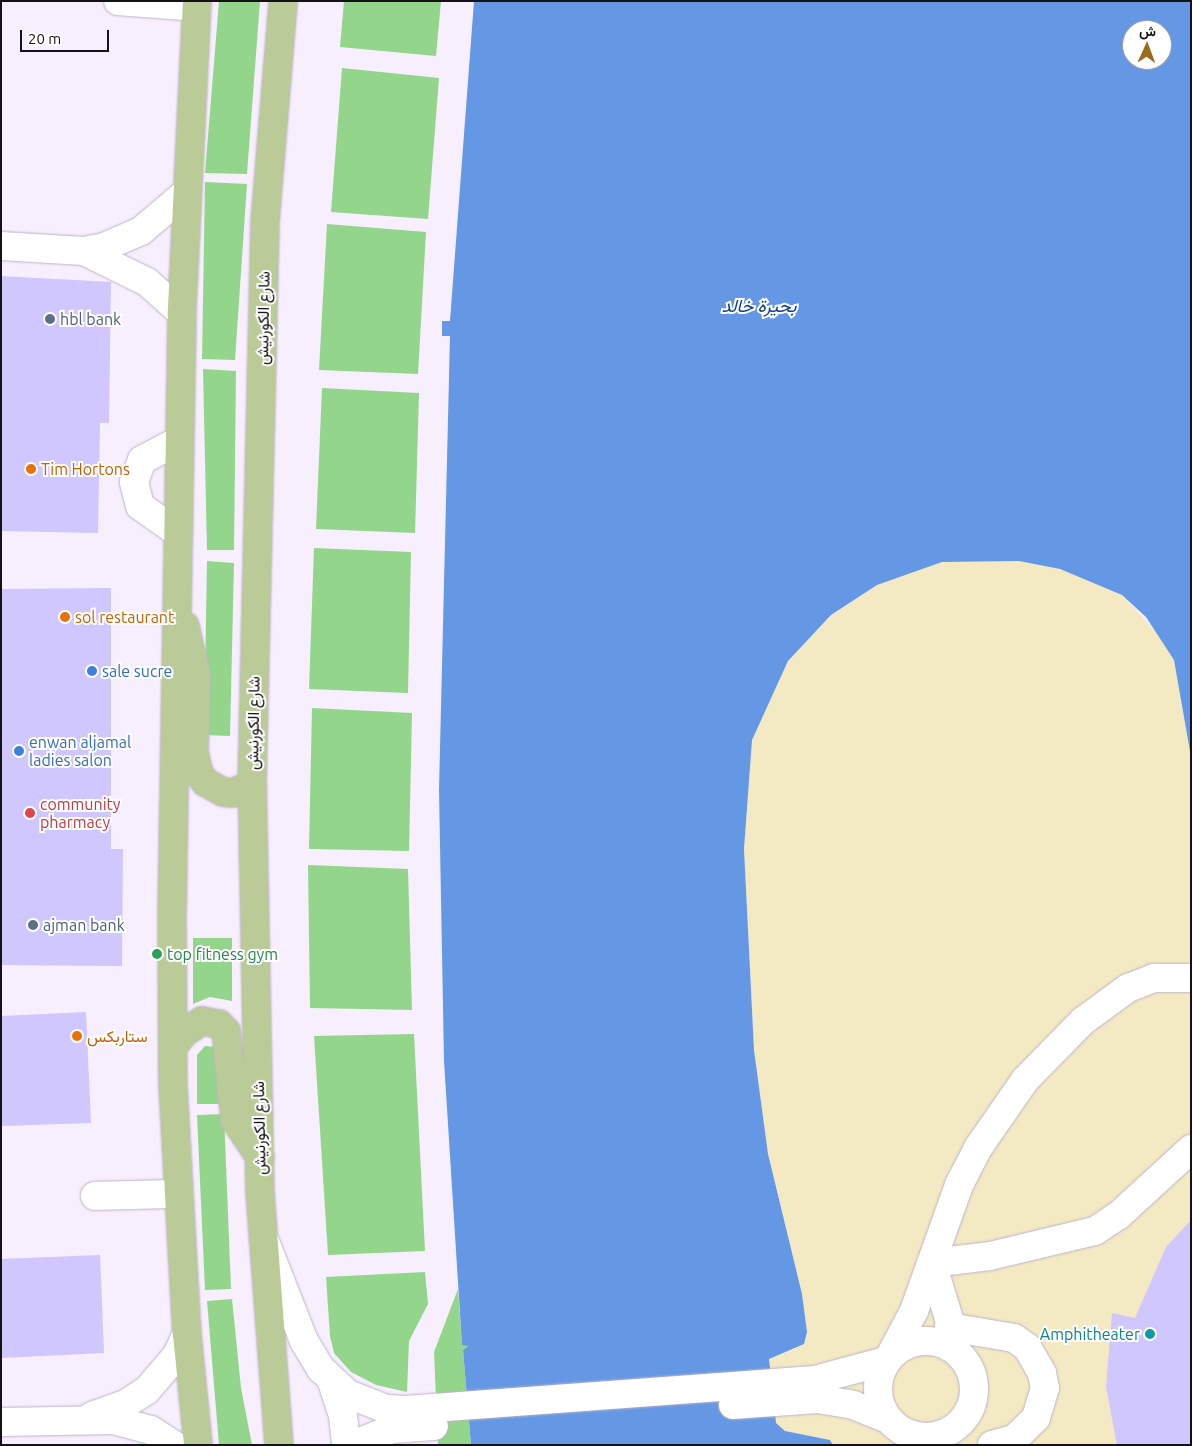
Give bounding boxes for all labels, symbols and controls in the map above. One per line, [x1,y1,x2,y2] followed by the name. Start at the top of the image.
[22,20,111,52] scale bar
[1122,20,1172,70] north arrow
[1139,23,1156,39] text: ش
[28,30,61,47] text: 20 m
[253,271,273,365] street label: شارع الكورنيش
[722,294,796,316] water label: بحيرة خالد
[60,309,121,329] place label: hbl bank
[44,313,56,325] marker: hbl bank
[41,459,130,479] place label: Tim Hortons
[25,463,37,475] marker: Tim Hortons
[75,607,174,627] place label: sol restaurant
[59,611,71,623] marker: sol restaurant
[102,661,172,681] place label: sale sucre
[86,665,98,677] marker: sale sucre
[243,676,263,770] street label: شارع الكورنيش
[29,732,131,770] place label: enwan aljamal ladies salon
[13,745,25,757] marker: enwan aljamal ladies salon
[40,794,121,832] place label: community pharmacy
[24,807,36,819] marker: community pharmacy
[43,915,125,935] place label: ajman bank
[27,919,39,931] marker: ajman bank
[167,944,278,964] place label: top fitness gym
[151,948,163,960] marker: top fitness gym
[87,1026,148,1046] place label: ستاربكس
[71,1030,83,1042] marker: ستاربكس
[249,1081,269,1175] street label: شارع الكورنيش
[1040,1324,1140,1344] place label: Amphitheater
[1144,1328,1156,1340] marker: Amphitheater

